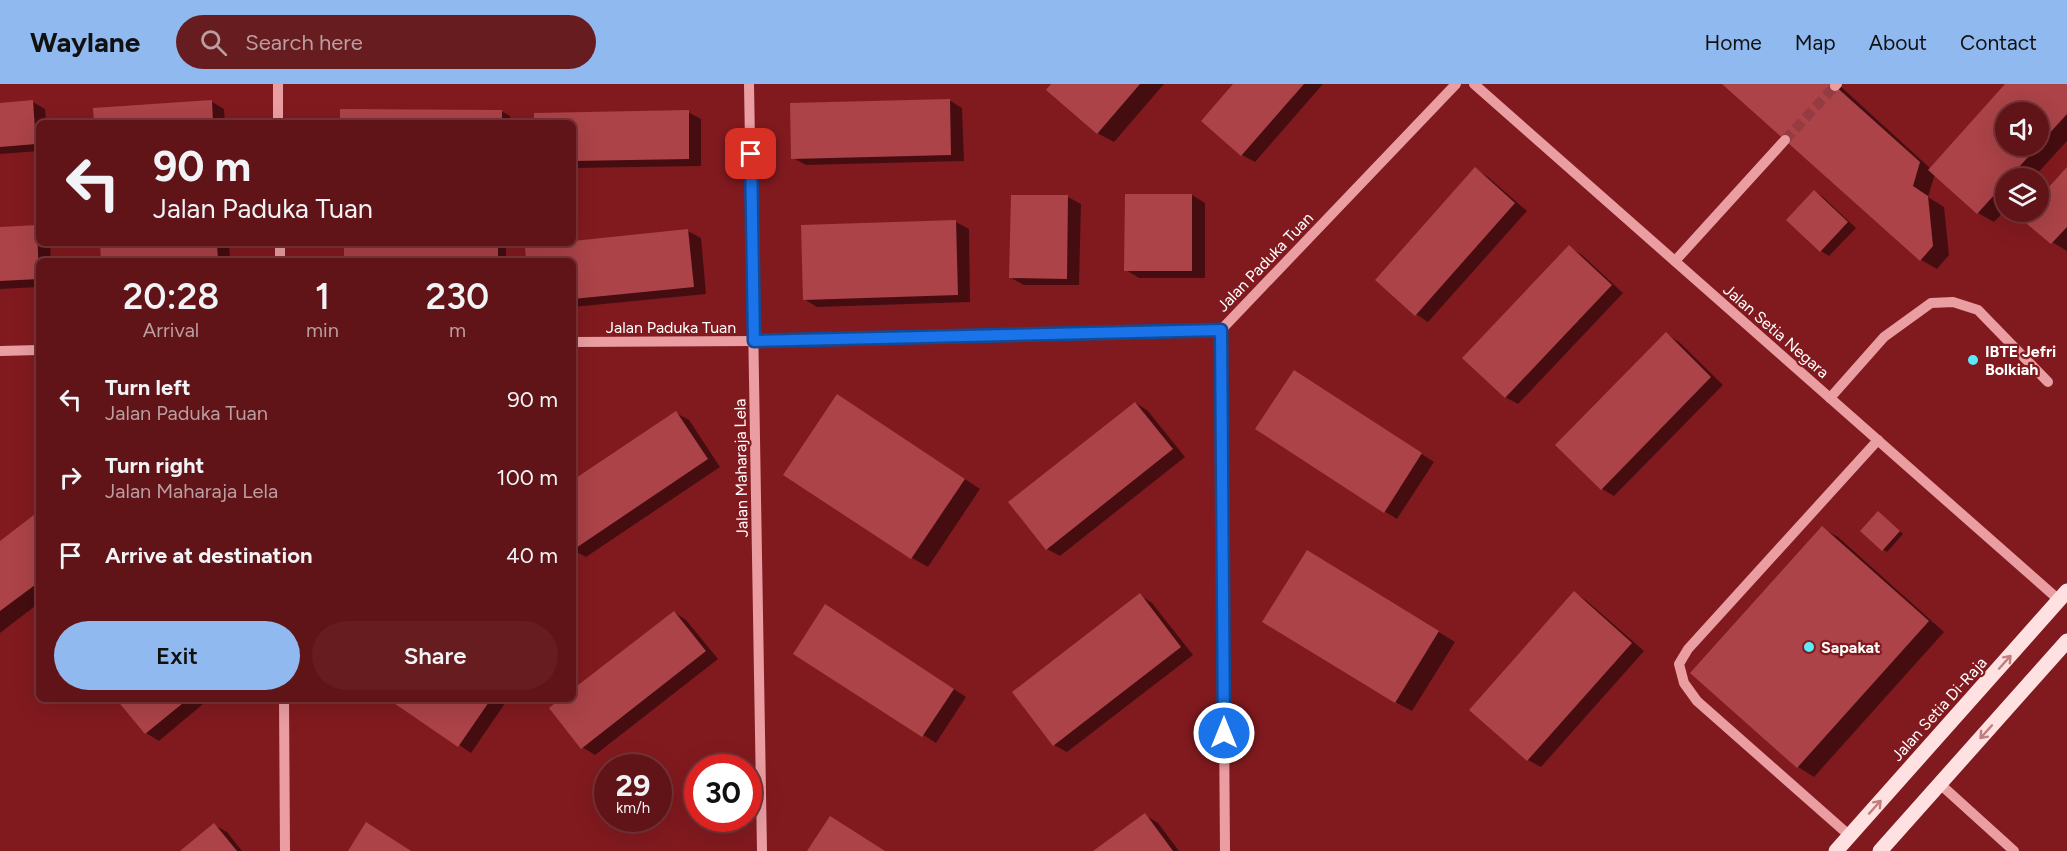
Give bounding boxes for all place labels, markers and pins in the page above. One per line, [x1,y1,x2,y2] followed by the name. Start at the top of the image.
[725,128,776,179] pin
[1985,342,2056,379] place label: IBTE Jefri Bolkiah
[1966,353,1980,367] marker: IBTE Jefri Bolkiah
[1821,638,1881,657] place label: Sapakat
[1802,640,1816,654] marker: Sapakat

